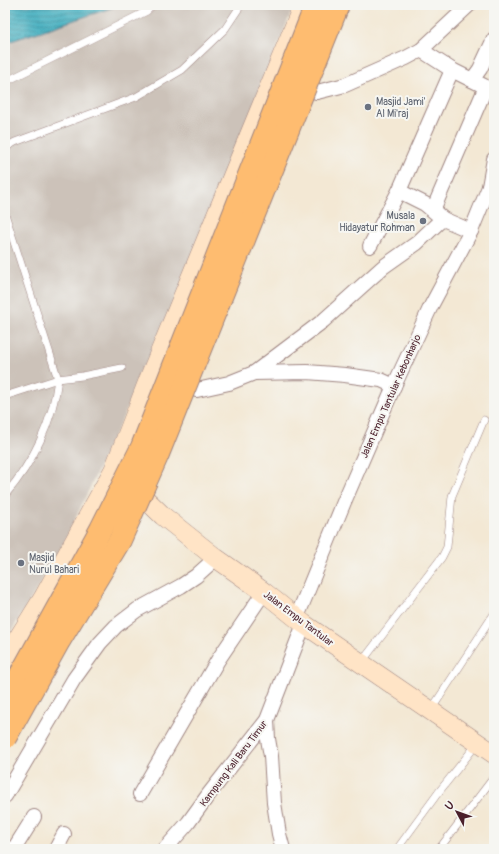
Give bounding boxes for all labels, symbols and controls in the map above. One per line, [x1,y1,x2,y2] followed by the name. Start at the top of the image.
[376,96,426,120] place label: Masjid Jami' Al Mi'raj
[363,102,373,112] marker: Masjid Jami' Al Mi'raj
[339,210,415,234] place label: Musala Hidayatur Rohman
[418,216,428,226] marker: Musala Hidayatur Rohman
[358,332,424,460] street label: Jalan Empu Tantular Kebonharjo
[29,552,79,576] place label: Masjid Nurul Bahari
[16,558,26,568] marker: Masjid Nurul Bahari
[261,589,336,649] street label: Jalan Empu Tantular
[197,718,270,809] street label: Kampung Kali Baru Timur
[437,792,477,832] north arrow
[443,799,457,813] text: U

